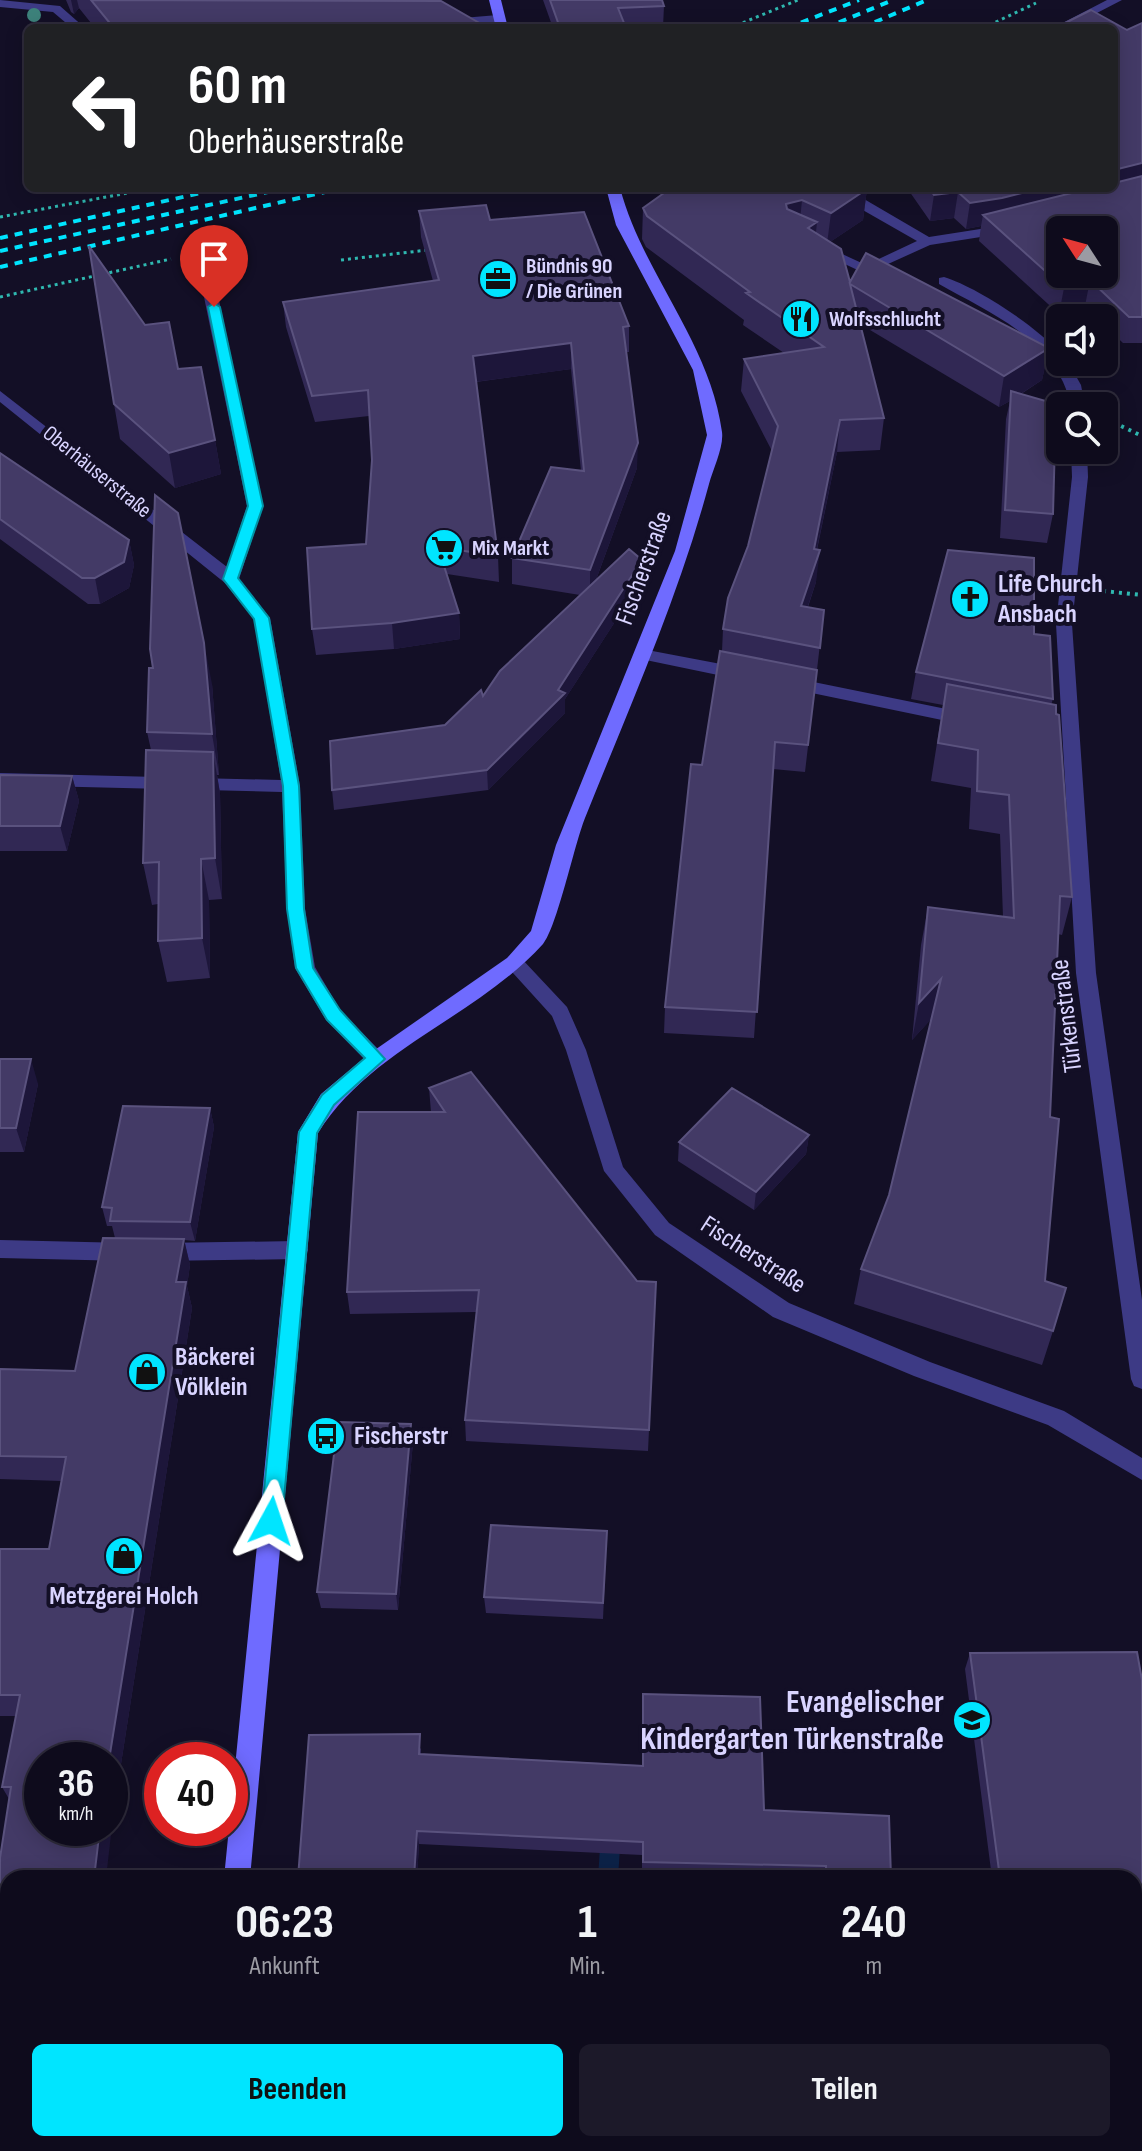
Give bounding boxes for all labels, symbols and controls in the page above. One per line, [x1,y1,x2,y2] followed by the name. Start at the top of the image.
[188,53,287,120] text: 60 m
[56,56,160,160] icon: left
[188,121,404,164] text: Oberhäuserstraße
[1046,216,1118,288] north arrow
[1046,216,1118,464] map controls
[180,225,248,307] pin
[192,237,236,281] icon: arrive
[526,253,622,305] place label: Bündnis 90 / Die Grünen
[477,258,519,300] office icon: Bündnis 90 / Die Grünen
[780,298,822,340] restaurant icon: Wolfsschlucht
[1046,304,1118,376] button: sound
[829,306,941,333] place label: Wolfsschlucht
[1046,392,1118,464] button: search
[37,420,157,524] street label: Oberhäuserstraße
[609,507,679,629] street label: Fischerstraße
[423,527,465,569] supermarket icon: Mix Markt
[472,535,549,562] place label: Mix Markt
[997,569,1103,630] place label: Life Church Ansbach
[949,578,991,620] church icon: Life Church Ansbach
[1045,958,1089,1074] street label: Türkenstraße
[695,1210,811,1300] street label: Fischerstraße
[175,1342,255,1403] place label: Bäckerei Völklein
[126,1351,168,1393] shop icon: Bäckerei Völklein
[305,1415,347,1457] bus stop icon: Fischerstr
[354,1421,448,1452] place label: Fischerstr
[229,1479,313,1563] position arrow
[103,1535,145,1577] shop icon: Metzgerei Holch
[49,1581,199,1612] place label: Metzgerei Holch
[640,1683,944,1759] place label: Evangelischer Kindergarten Türkenstraße
[951,1699,993,1741] school or university icon: Evangelischer Kindergarten Türkenstraße
[144,1742,248,1846] speed limit sign: 40
[58,1760,94,1808] text: 36
[59,1802,93,1826] text: km/h
[235,1894,334,1951] text: 06:23
[578,1894,597,1951] text: 1
[841,1894,907,1951] text: 240
[250,1951,320,1982] text: Ankunft
[569,1951,606,1982] text: Min.
[865,1951,882,1982] text: m
[32,2044,563,2136] button: Beenden
[579,2044,1110,2136] button: Teilen

